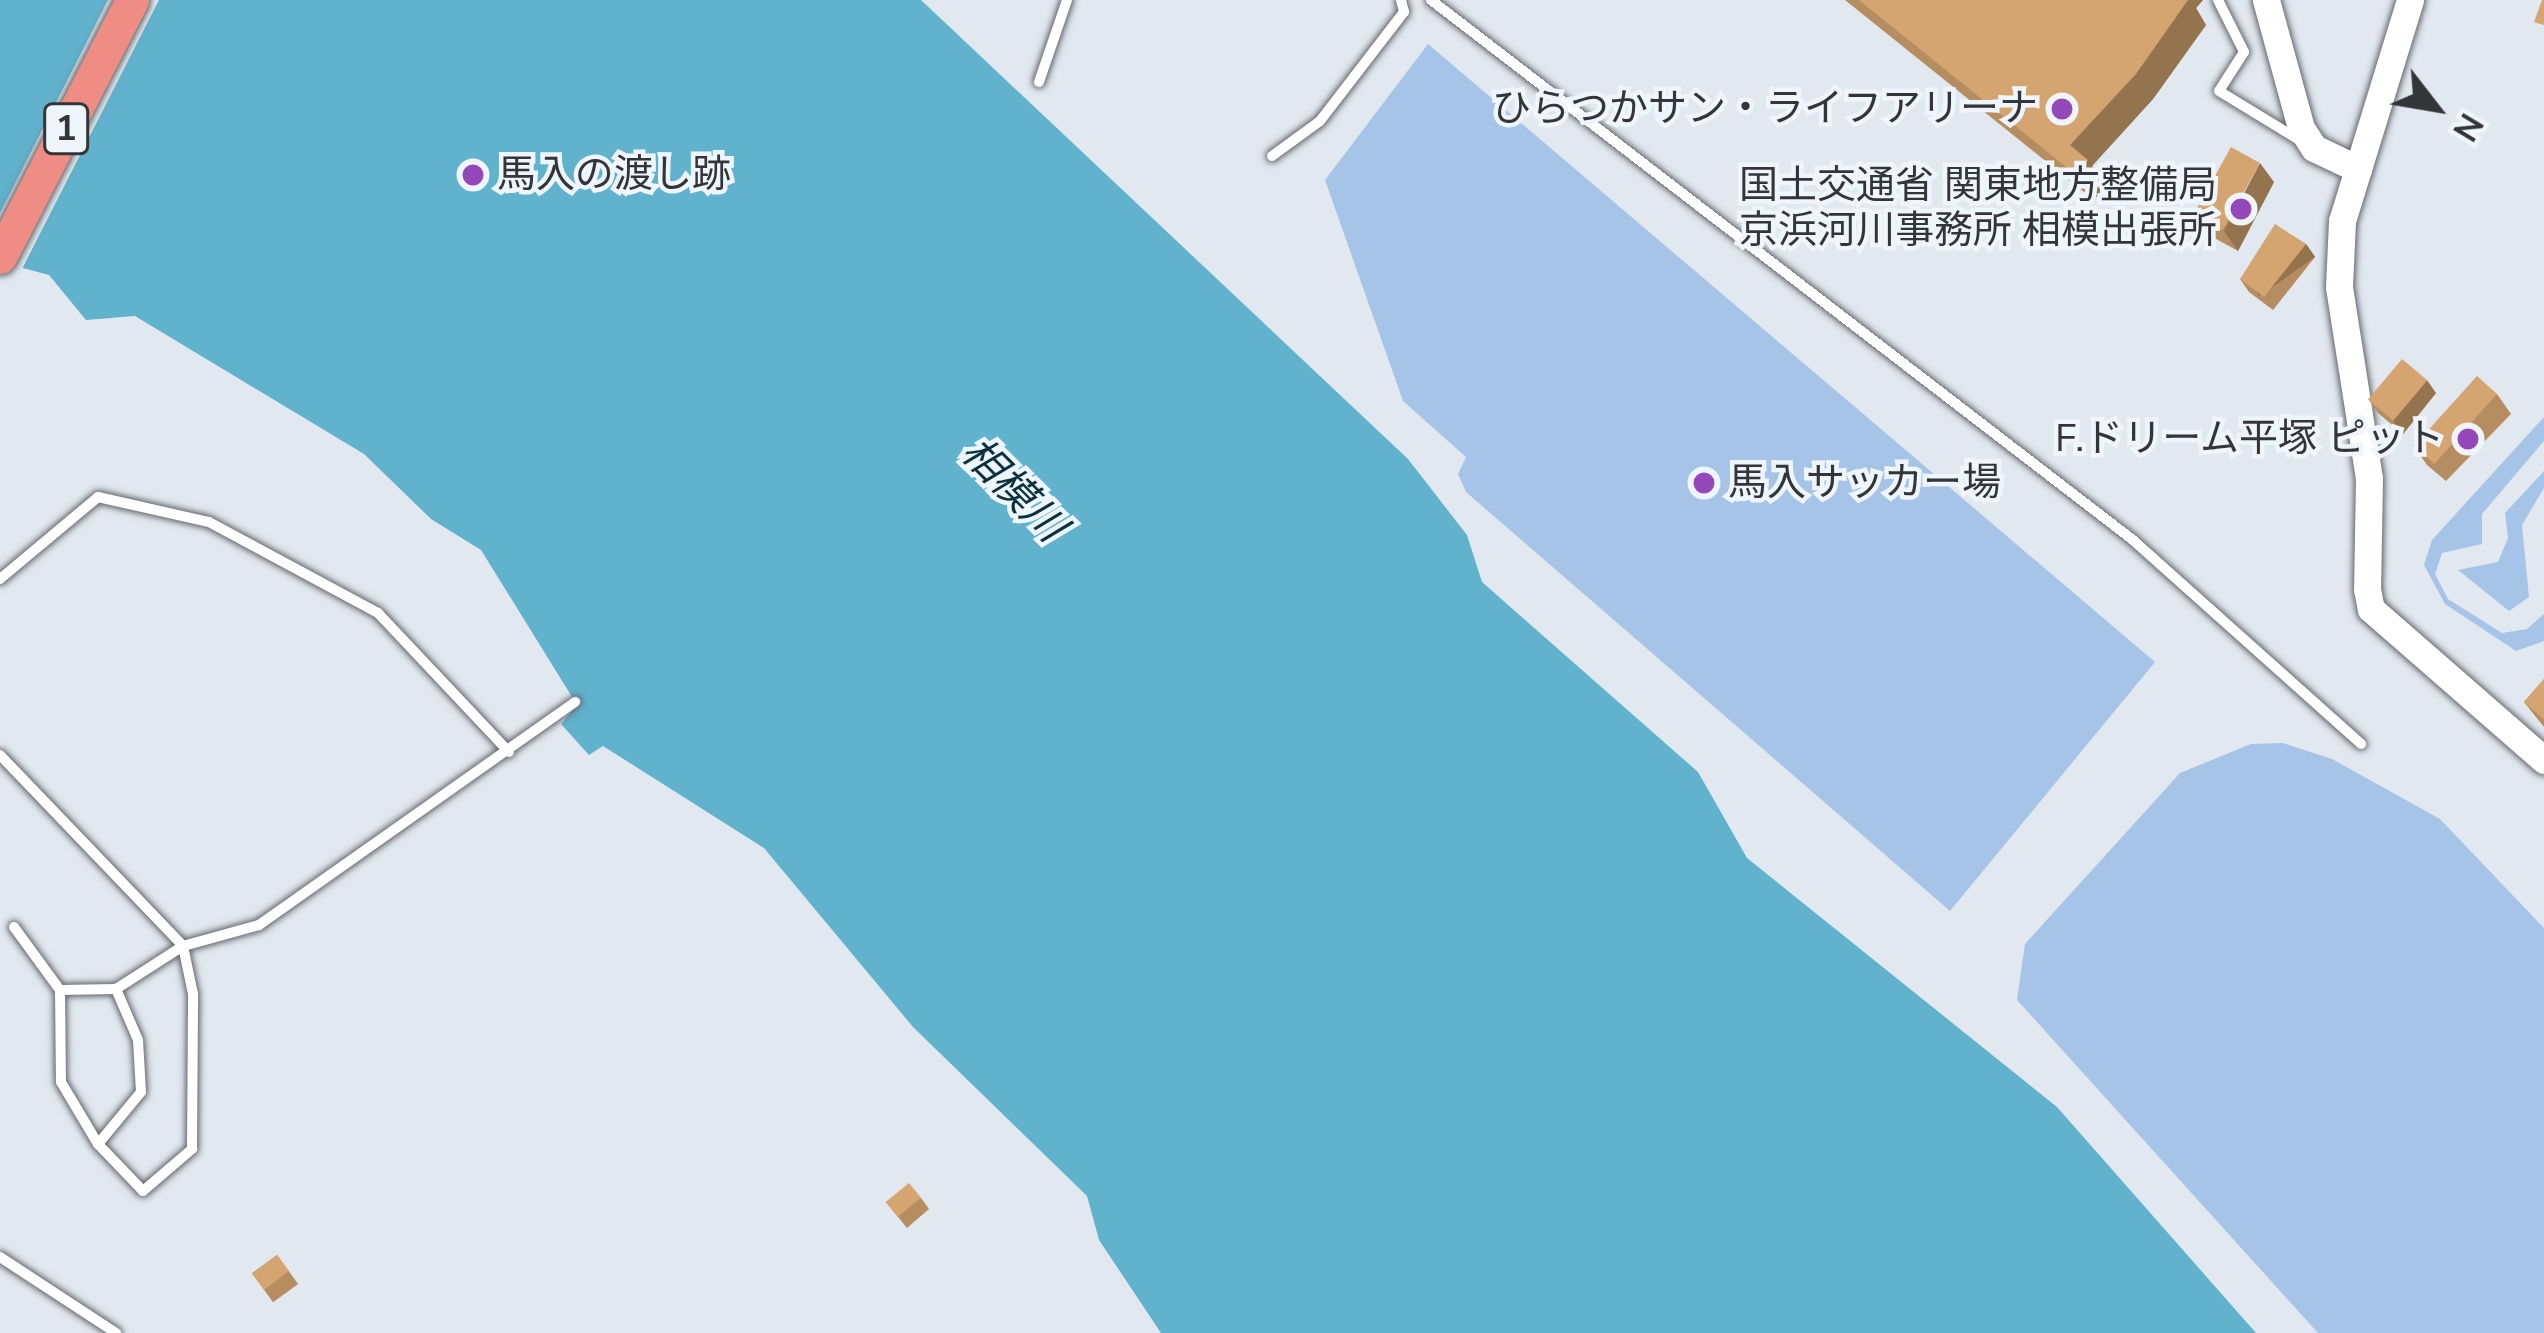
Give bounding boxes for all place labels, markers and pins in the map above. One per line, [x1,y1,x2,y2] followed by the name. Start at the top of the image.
[1492,86,2038,132] place label: ひらつかサン・ライフアリーナ
[2049,96,2075,122] marker: ひらつかサン・ライフアリーナ
[497,152,731,198] place label: 馬入の渡し跡
[460,162,486,188] marker: 馬入の渡し跡
[1739,164,2217,255] place label: 国土交通省 関東地方整備局 京浜河川事務所 相模出張所
[2228,196,2254,222] marker: 国土交通省 関東地方整備局 京浜河川事務所 相模出張所
[2054,416,2444,462] place label: F.ドリーム平塚 ピット
[2455,426,2481,452] marker: F.ドリーム平塚 ピット
[1728,460,2001,506] place label: 馬入サッカー場
[1691,470,1717,496] marker: 馬入サッカー場

